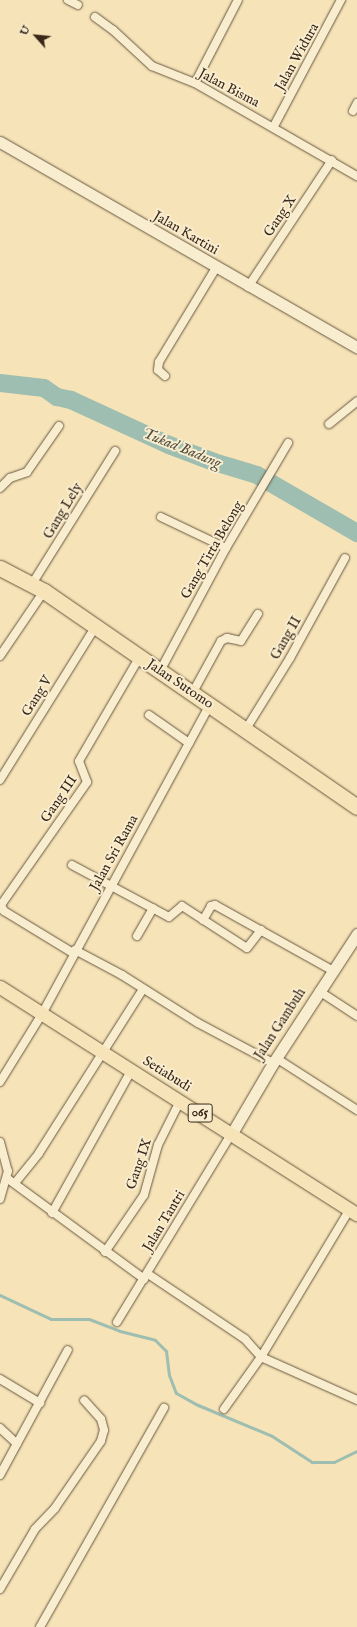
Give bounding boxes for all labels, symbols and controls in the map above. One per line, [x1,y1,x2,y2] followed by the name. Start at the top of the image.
[16,16,56,56] north arrow
[272,20,322,94] street label: Jalan Widura
[17,23,34,38] text: U
[196,65,262,111] street label: Jalan Bisma
[260,192,300,240] street label: Gang X
[150,208,222,258] street label: Jalan Kartini
[140,424,224,472] water label: Tukad Badung
[40,480,86,542] street label: Gang Lely
[177,498,247,602] street label: Gang Tirta Belong
[267,613,305,663] street label: Gang II
[143,656,217,712] street label: Jalan Sutomo
[18,673,56,719] street label: Gang V
[37,772,81,826] street label: Gang III
[86,812,142,894] street label: Jalan Sri Rama
[251,985,309,1063] street label: Jalan Gambuh
[140,1053,194,1095] street label: Setiabudi
[187,1102,213,1124] road number: 065
[122,1136,156,1192] street label: Gang IX
[139,1187,189,1255] street label: Jalan Tantri

